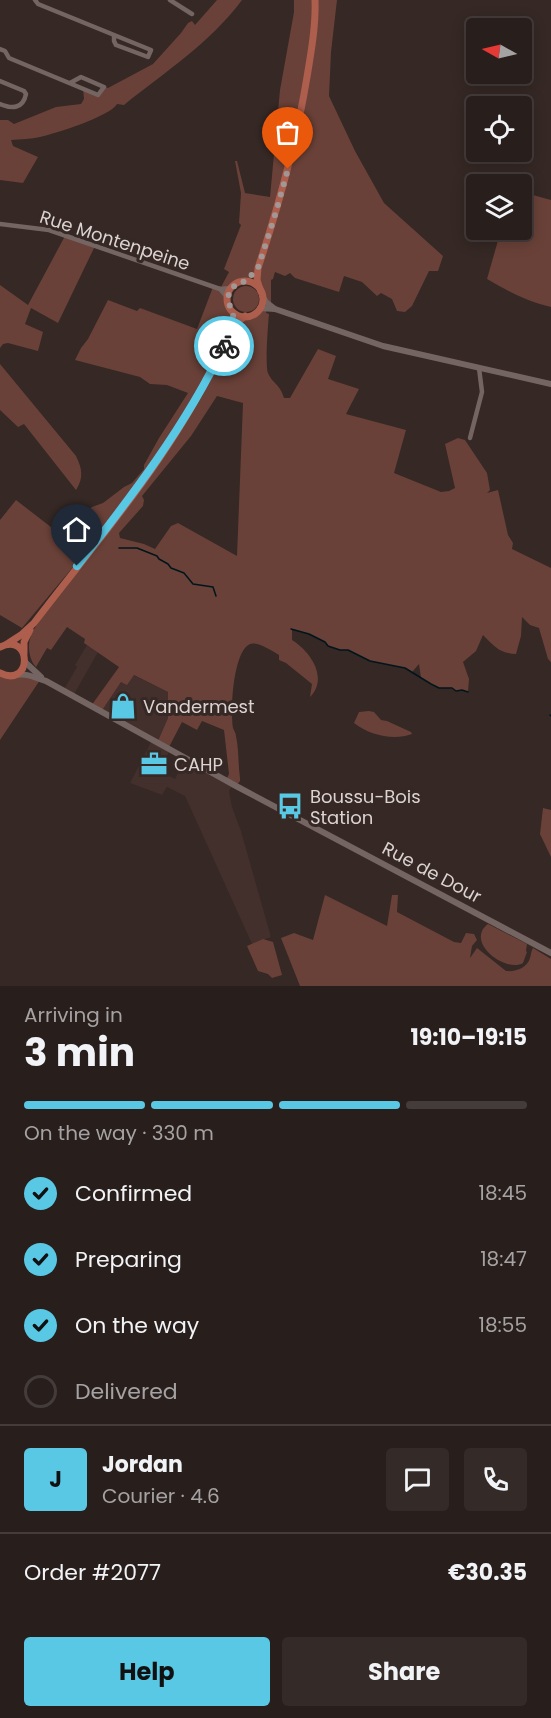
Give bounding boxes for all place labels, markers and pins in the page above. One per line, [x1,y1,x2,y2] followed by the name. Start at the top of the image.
[262,107,313,169] pin
[51,504,102,566] pin
[108,691,138,721] shop icon: Vandermest
[143,694,255,719] place label: Vandermest
[139,749,169,779] office icon: CAHP
[174,752,223,777] place label: CAHP
[310,784,421,830] place label: Boussu-Bois Station
[275,791,305,821] bus stop icon: Boussu-Bois Station

